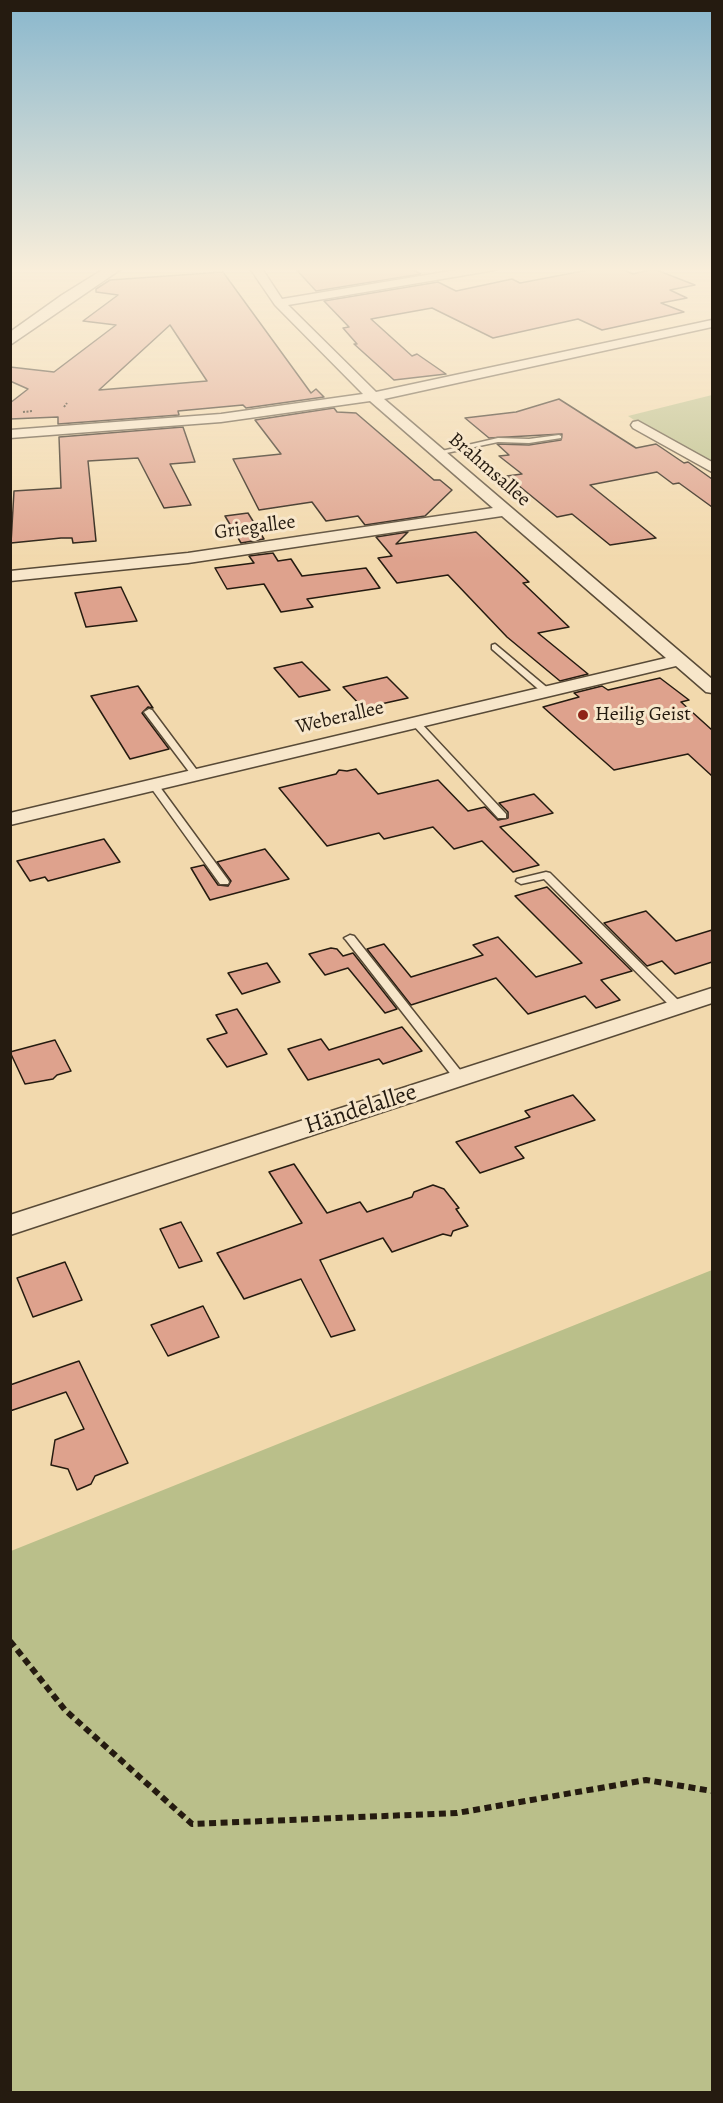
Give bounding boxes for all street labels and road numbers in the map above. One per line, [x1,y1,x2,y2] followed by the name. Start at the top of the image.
[443,428,535,512] street label: Brahmsallee
[213,510,297,546] street label: Griegallee
[294,696,386,740] street label: Weberallee
[301,1078,421,1142] street label: Händelallee

